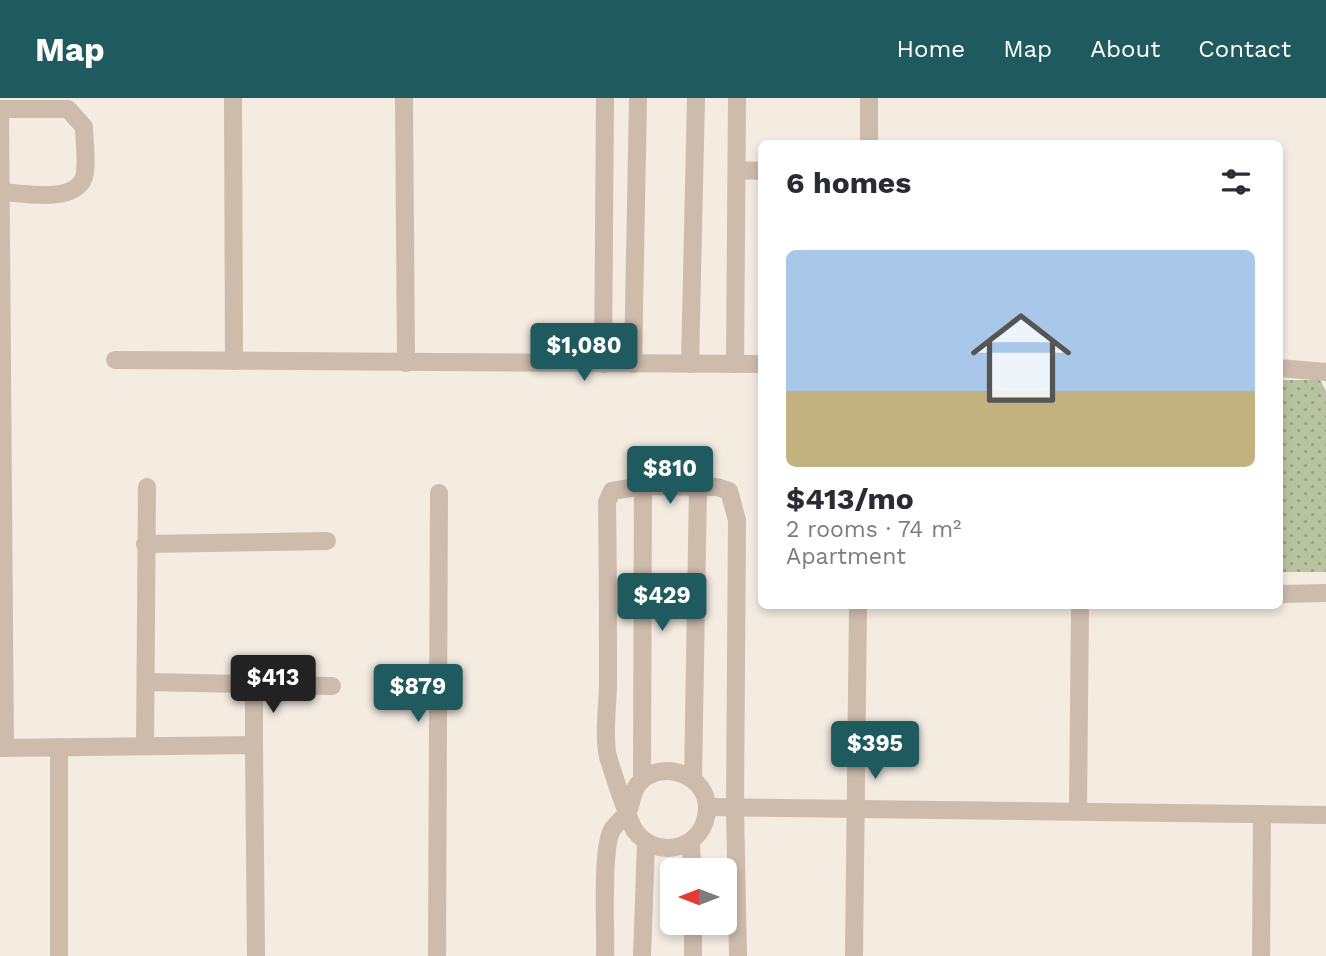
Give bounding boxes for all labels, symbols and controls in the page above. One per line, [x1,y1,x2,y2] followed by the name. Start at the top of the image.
[35,30,105,69] text: Map
[897,35,965,63] text: Home
[1003,35,1052,63] text: Map
[1090,35,1160,63] text: About
[1198,35,1291,63] text: Contact
[1217,163,1255,201] icon: filters
[786,165,911,200] text: 6 homes
[958,295,1084,421] icon: home
[527,324,641,383] pin: $1,080
[546,332,622,359] text: $1,080
[629,446,711,506] pin: $810
[643,455,697,482] text: $810
[786,481,914,516] text: $413/mo
[786,516,961,543] text: 2 rooms · 74 m²
[786,543,906,570] text: Apartment
[621,574,703,633] pin: $429
[633,582,691,609] text: $429
[232,656,314,715] pin: $413
[247,664,299,691] text: $413
[377,664,459,724] pin: $879
[390,673,446,700] text: $879
[834,722,916,781] pin: $395
[847,730,903,757] text: $395
[660,858,737,934] north arrow
[660,858,737,935] map controls

